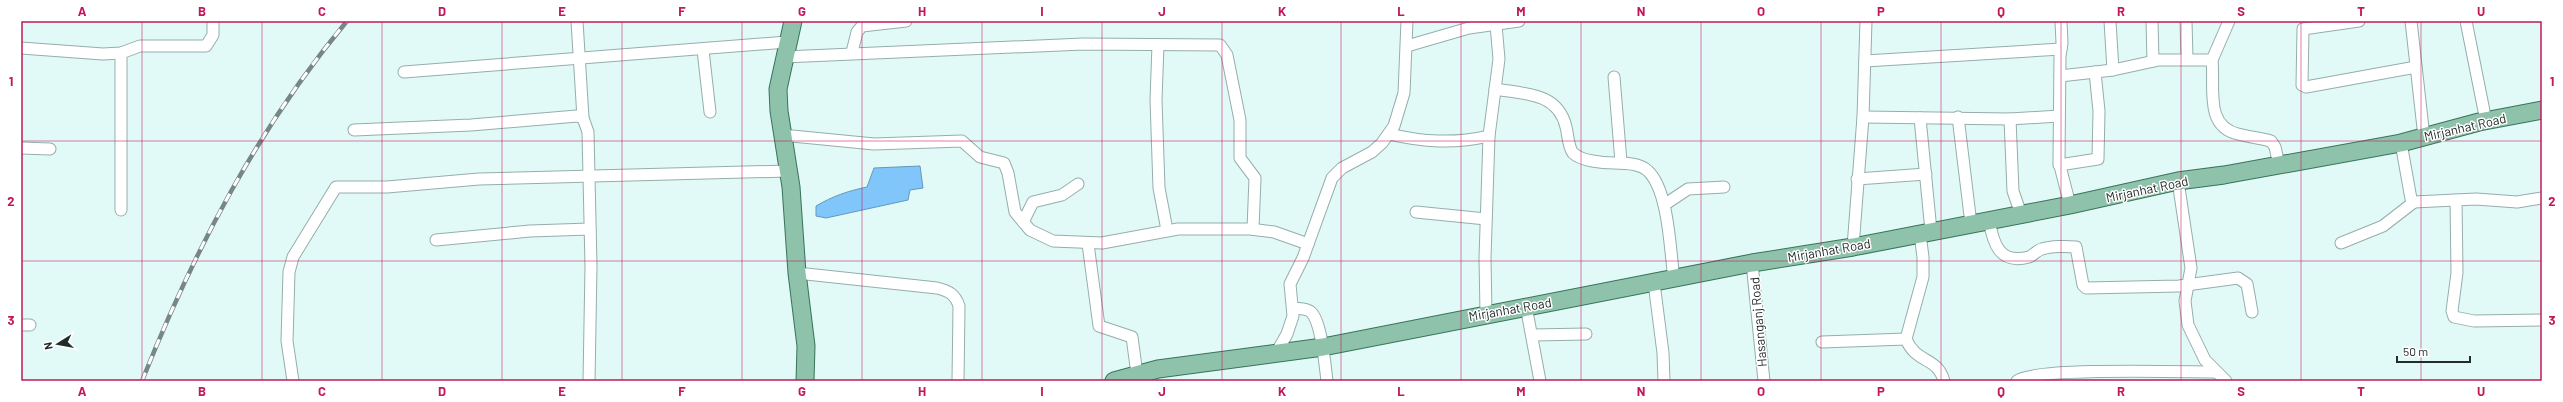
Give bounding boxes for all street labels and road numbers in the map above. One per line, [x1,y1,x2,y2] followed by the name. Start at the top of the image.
[2422,110,2508,144] street label: Mirjanhat Road
[2104,172,2190,206] street label: Mirjanhat Road
[1786,235,1872,265] street label: Mirjanhat Road
[1746,276,1770,368] street label: Hasanganj Road
[1467,294,1553,324] street label: Mirjanhat Road

